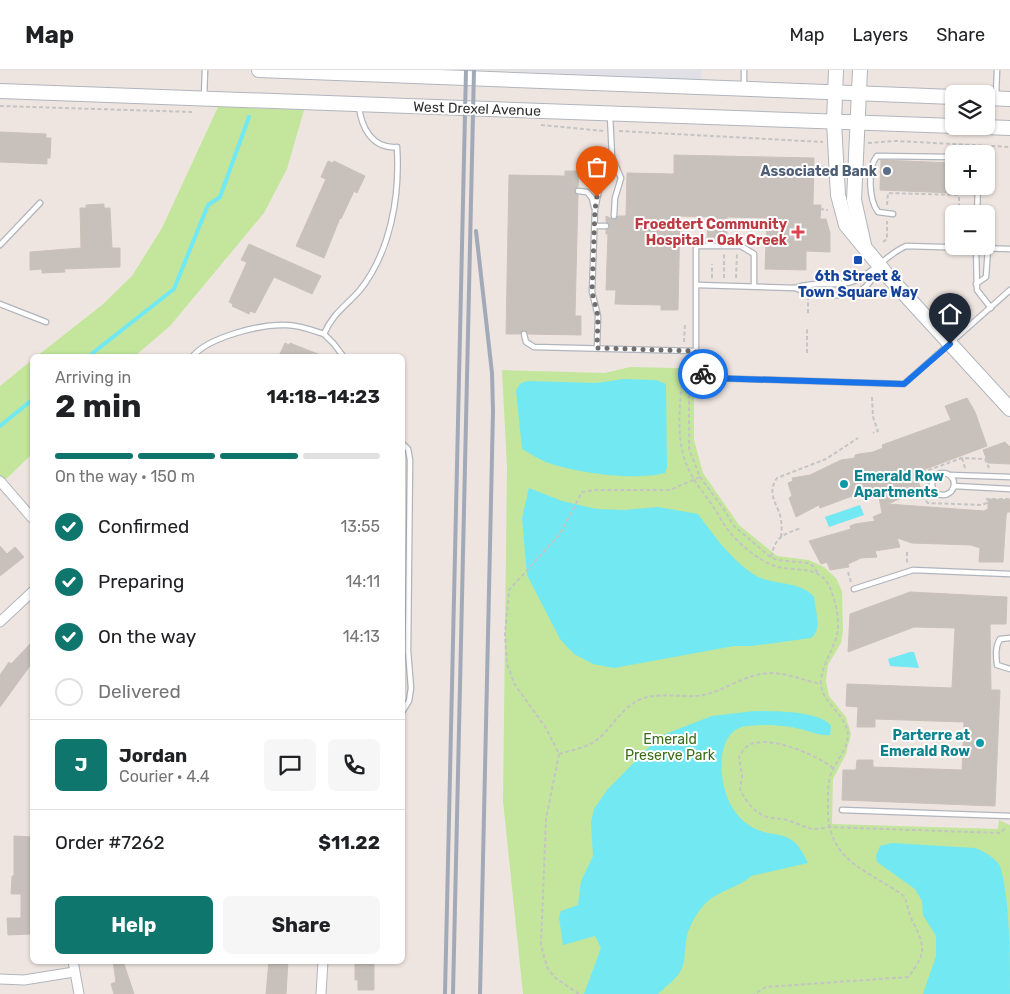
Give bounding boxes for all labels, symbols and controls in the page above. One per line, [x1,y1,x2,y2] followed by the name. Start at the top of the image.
[25,21,74,49] text: Map
[790,24,825,46] text: Map
[853,24,908,46] text: Layers
[936,24,985,46] text: Share
[945,85,995,255] map controls
[945,85,995,135] button: layers
[413,98,541,120] street label: West Drexel Avenue
[945,145,995,195] button: +
[576,146,618,197] pin
[583,153,611,181] icon: bag
[760,163,878,180] place label: Associated Bank
[881,165,893,177] marker: Associated Bank
[945,205,995,255] button: −
[635,216,788,249] place label: Froedtert Community Hospital - Oak Creek
[791,225,805,239] marker: Froedtert Community Hospital - Oak Creek
[852,254,864,266] marker: 6th Street & Town Square Way
[798,268,919,301] place label: 6th Street & Town Square Way
[929,293,971,344] pin
[936,300,964,328] icon: home
[678,349,728,399] courier
[689,360,717,388] icon: bike
[55,368,131,387] text: Arriving in
[267,385,380,408] text: 14:18–14:23
[55,387,142,425] text: 2 min
[55,467,195,486] text: On the way · 150 m
[854,468,944,501] place label: Emerald Row Apartments
[838,478,850,490] marker: Emerald Row Apartments
[55,513,83,541] icon: check
[98,515,189,538] text: Confirmed
[340,517,380,536] text: 13:55
[55,568,83,596] icon: check
[98,570,184,593] text: Preparing
[345,572,380,591] text: 14:11
[55,623,83,651] icon: check
[98,625,196,648] text: On the way
[343,627,380,646] text: 14:13
[98,680,181,703] text: Delivered
[880,727,970,760] place label: Parterre at Emerald Row
[625,731,716,764] park label: Emerald Preserve Park
[974,737,986,749] marker: Parterre at Emerald Row
[264,739,316,791] button: chat
[328,739,380,791] button: phone
[119,744,187,767] text: Jordan
[75,753,87,776] text: J
[119,767,210,786] text: Courier · 4.4
[55,831,165,854] text: Order #7262
[318,831,380,854] text: $11.22
[55,896,213,954] button: Help
[223,896,380,954] button: Share

